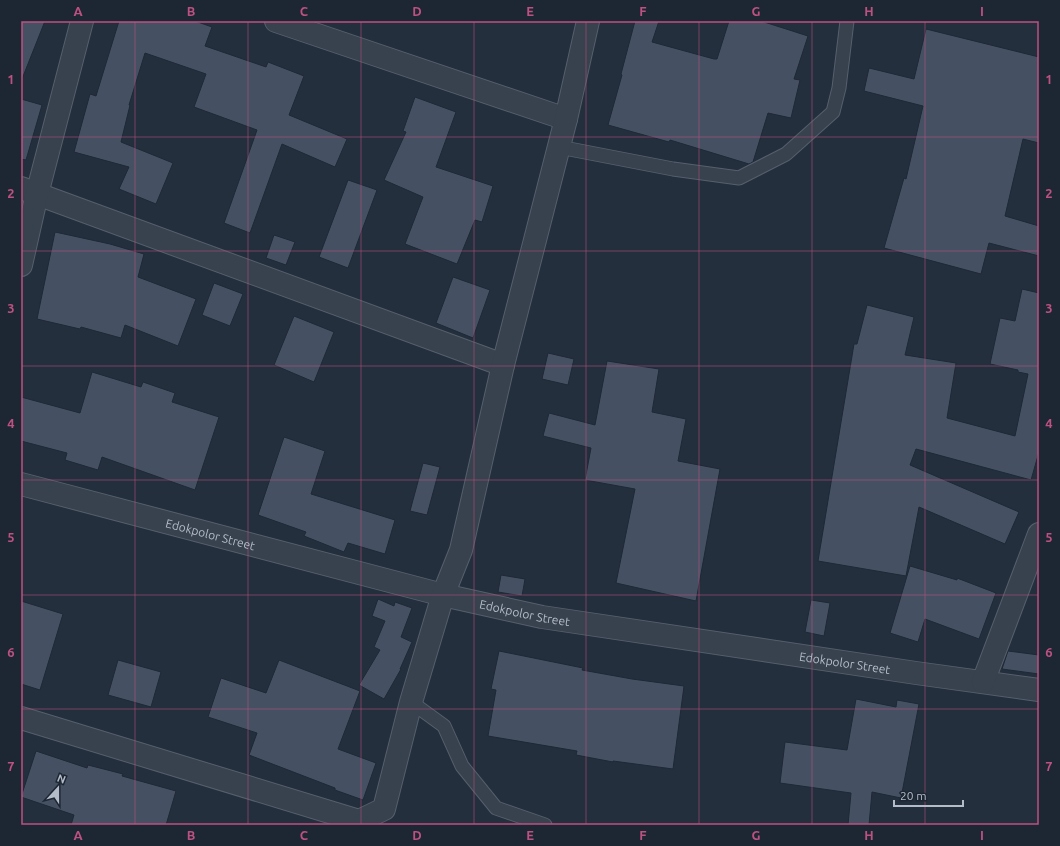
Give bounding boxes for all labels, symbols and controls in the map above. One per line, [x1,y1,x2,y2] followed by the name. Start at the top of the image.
[73,4,83,18] text: A
[187,4,196,18] text: B
[300,4,309,18] text: C
[412,4,422,18] text: D
[526,4,534,18] text: E
[639,4,647,18] text: F
[752,4,761,18] text: G
[864,4,874,18] text: H
[980,4,984,18] text: I
[7,72,15,86] text: 1
[1045,72,1053,86] text: 1
[7,186,15,200] text: 2
[1045,186,1053,200] text: 2
[7,301,15,315] text: 3
[1045,301,1053,315] text: 3
[7,416,15,430] text: 4
[1045,416,1053,430] text: 4
[164,516,257,552] street label: Edokpolor Street
[7,530,15,544] text: 5
[1045,530,1053,544] text: 5
[478,597,571,628] street label: Edokpolor Street
[7,645,15,659] text: 6
[1045,645,1053,659] text: 6
[798,649,892,676] street label: Edokpolor Street
[7,759,15,773] text: 7
[1045,759,1053,773] text: 7
[38,768,78,808] north arrow
[56,772,68,786] text: N
[894,782,963,808] scale bar
[900,789,927,802] text: 20 m
[73,828,83,842] text: A
[187,828,196,842] text: B
[300,828,309,842] text: C
[412,828,422,842] text: D
[526,828,534,842] text: E
[639,828,647,842] text: F
[752,828,761,842] text: G
[864,828,874,842] text: H
[980,828,984,842] text: I

